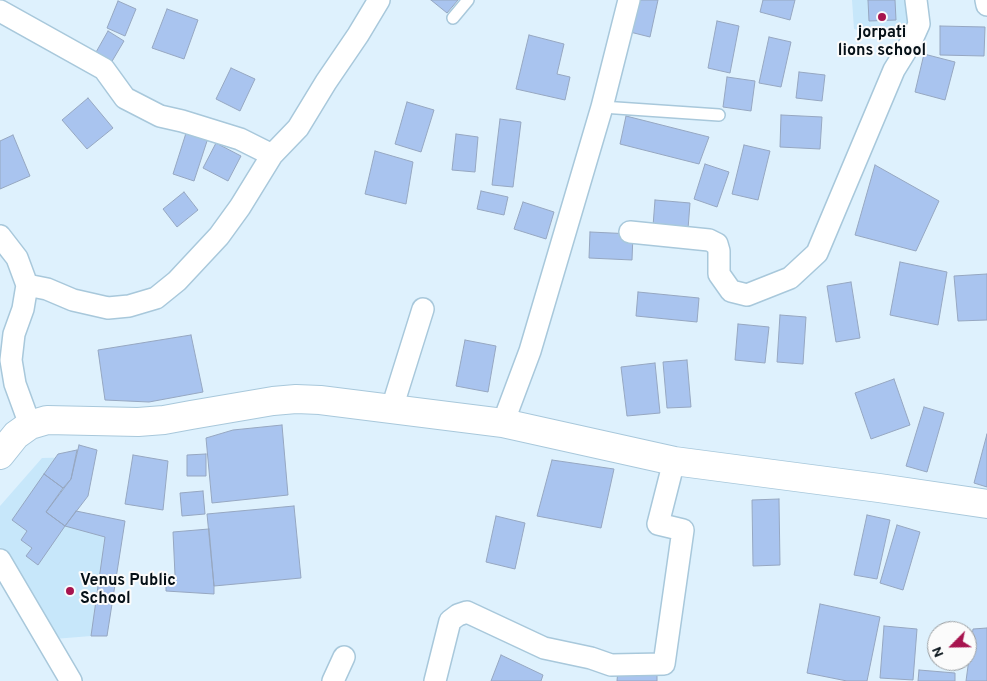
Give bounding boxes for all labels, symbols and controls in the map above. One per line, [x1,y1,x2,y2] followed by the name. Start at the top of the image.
[876,11,888,23] marker: jorpati lions school
[838,24,926,62] place label: jorpati lions school
[80,572,176,610] place label: Venus Public School
[64,585,76,597] marker: Venus Public School
[927,621,977,671] north arrow
[929,644,948,660] text: N

